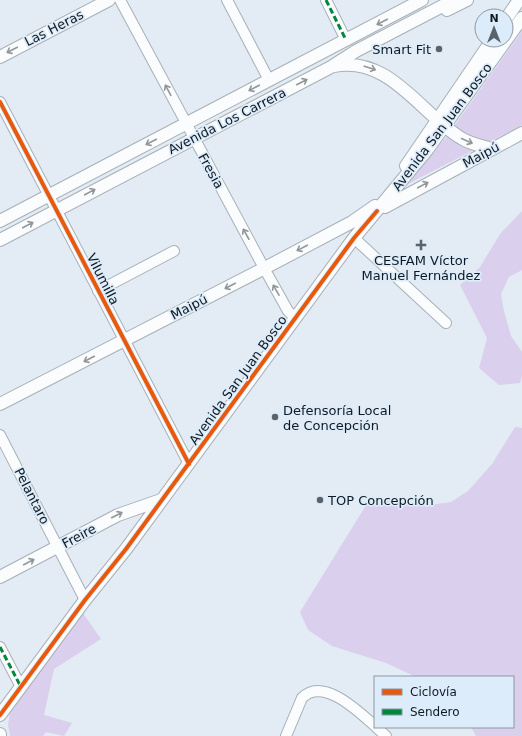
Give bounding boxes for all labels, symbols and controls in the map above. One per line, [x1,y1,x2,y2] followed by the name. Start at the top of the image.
[22,7,86,49] street label: Las Heras
[474,8,514,48] north arrow
[489,12,499,25] text: N
[376,18,388,26] one-way arrow
[372,42,431,57] place label: Smart Fit
[434,44,444,54] marker: Smart Fit
[6,47,18,55] one-way arrow
[389,60,495,194] street label: Avenida San Juan Bosco
[363,65,375,73] one-way arrow
[296,78,308,85] one-way arrow
[163,84,171,96] one-way arrow
[248,84,260,92] one-way arrow
[165,85,289,157] street label: Avenida Los Carrera
[461,138,473,145] one-way arrow
[146,139,158,147] one-way arrow
[460,139,502,171] street label: Maipú
[195,151,227,191] street label: Fresia
[417,181,429,189] one-way arrow
[84,188,96,195] one-way arrow
[22,221,34,228] one-way arrow
[241,228,249,240] one-way arrow
[415,239,427,251] marker: CESFAM Víctor Manuel Fernández
[296,245,308,253] one-way arrow
[84,251,122,307] street label: Vilumilla
[362,253,481,283] place label: CESFAM Víctor Manuel Fernández
[224,283,236,291] one-way arrow
[272,284,280,296] one-way arrow
[168,291,210,323] street label: Maipú
[186,313,290,447] street label: Avenida San Juan Bosco
[84,355,96,363] one-way arrow
[283,403,391,433] place label: Defensoría Local de Concepción
[270,412,280,422] marker: Defensoría Local de Concepción
[11,465,53,527] street label: Pelantaro
[327,493,434,508] place label: TOP Concepción
[315,495,325,505] marker: TOP Concepción
[111,511,123,519] one-way arrow
[59,521,99,551] street label: Freire
[23,558,35,565] one-way arrow
[374,676,514,728] legend
[410,685,457,699] text: Ciclovía
[410,705,460,719] text: Sendero

